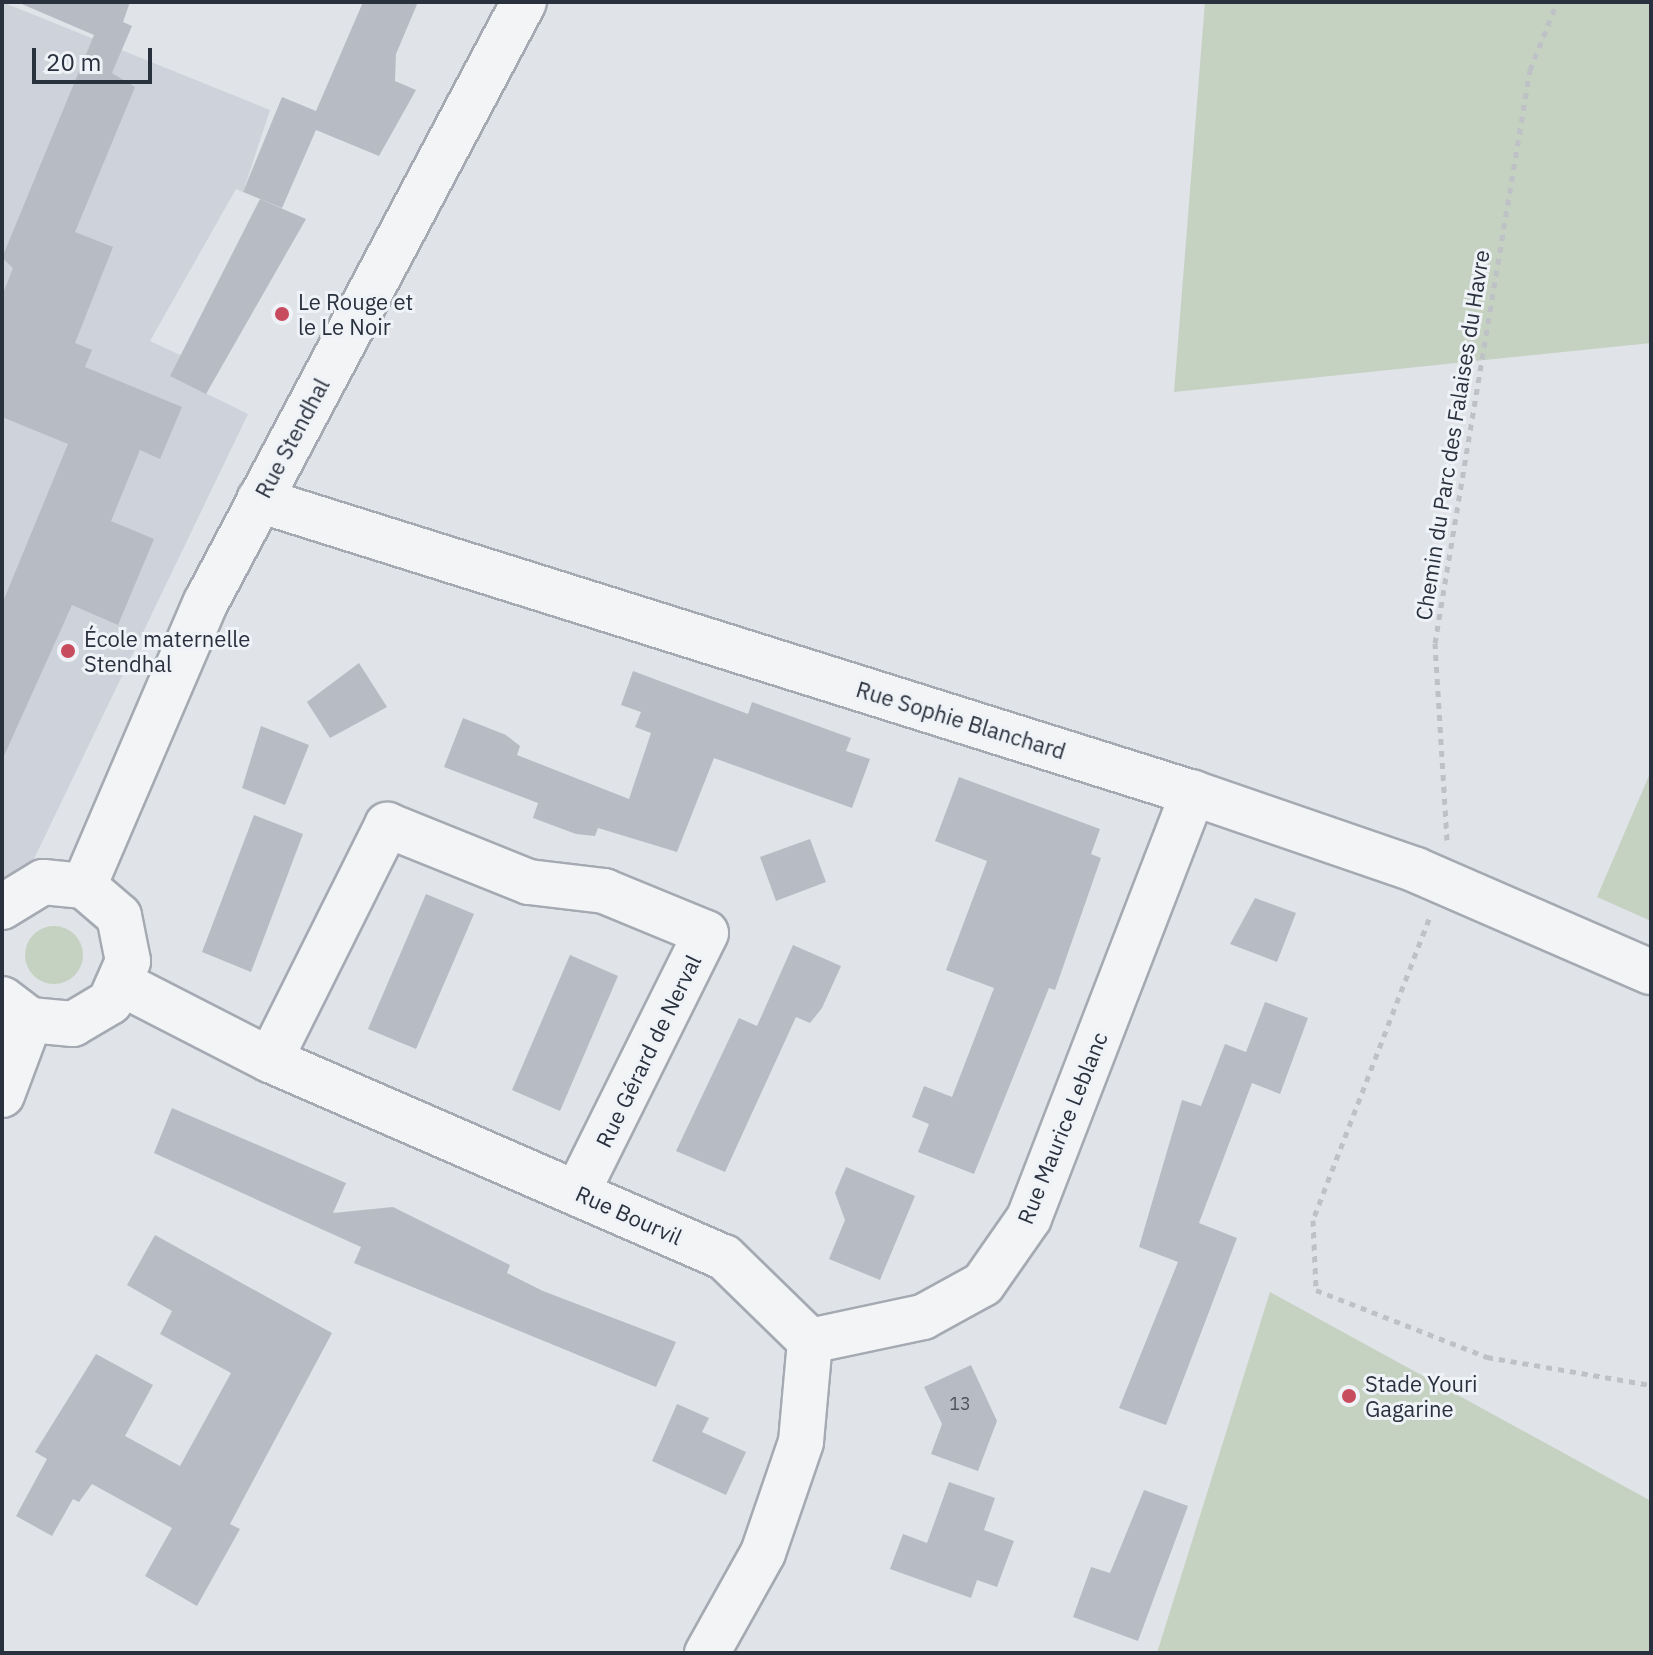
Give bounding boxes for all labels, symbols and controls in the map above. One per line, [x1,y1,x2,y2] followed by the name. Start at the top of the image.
[36,32,156,82] scale bar
[46,46,101,78] text: 20 m
[1410,248,1494,622] street label: Chemin du Parc des Falaises du Havre
[298,288,413,340] place label: Le Rouge et le Le Noir
[273,305,291,323] marker: Le Rouge et le Le Noir
[249,374,335,502] street label: Rue Stendhal
[84,625,250,676] place label: École maternelle Stendhal
[59,642,77,660] marker: École maternelle Stendhal
[853,676,1069,764] street label: Rue Sophie Blanchard
[590,950,706,1152] street label: Rue Gérard de Nerval
[1011,1028,1113,1228] street label: Rue Maurice Leblanc
[572,1180,686,1250] street label: Rue Bourvil
[1365,1370,1478,1422] place label: Stade Youri Gagarine
[1340,1387,1358,1405] marker: Stade Youri Gagarine
[949,1393,971,1415] house number: 13

